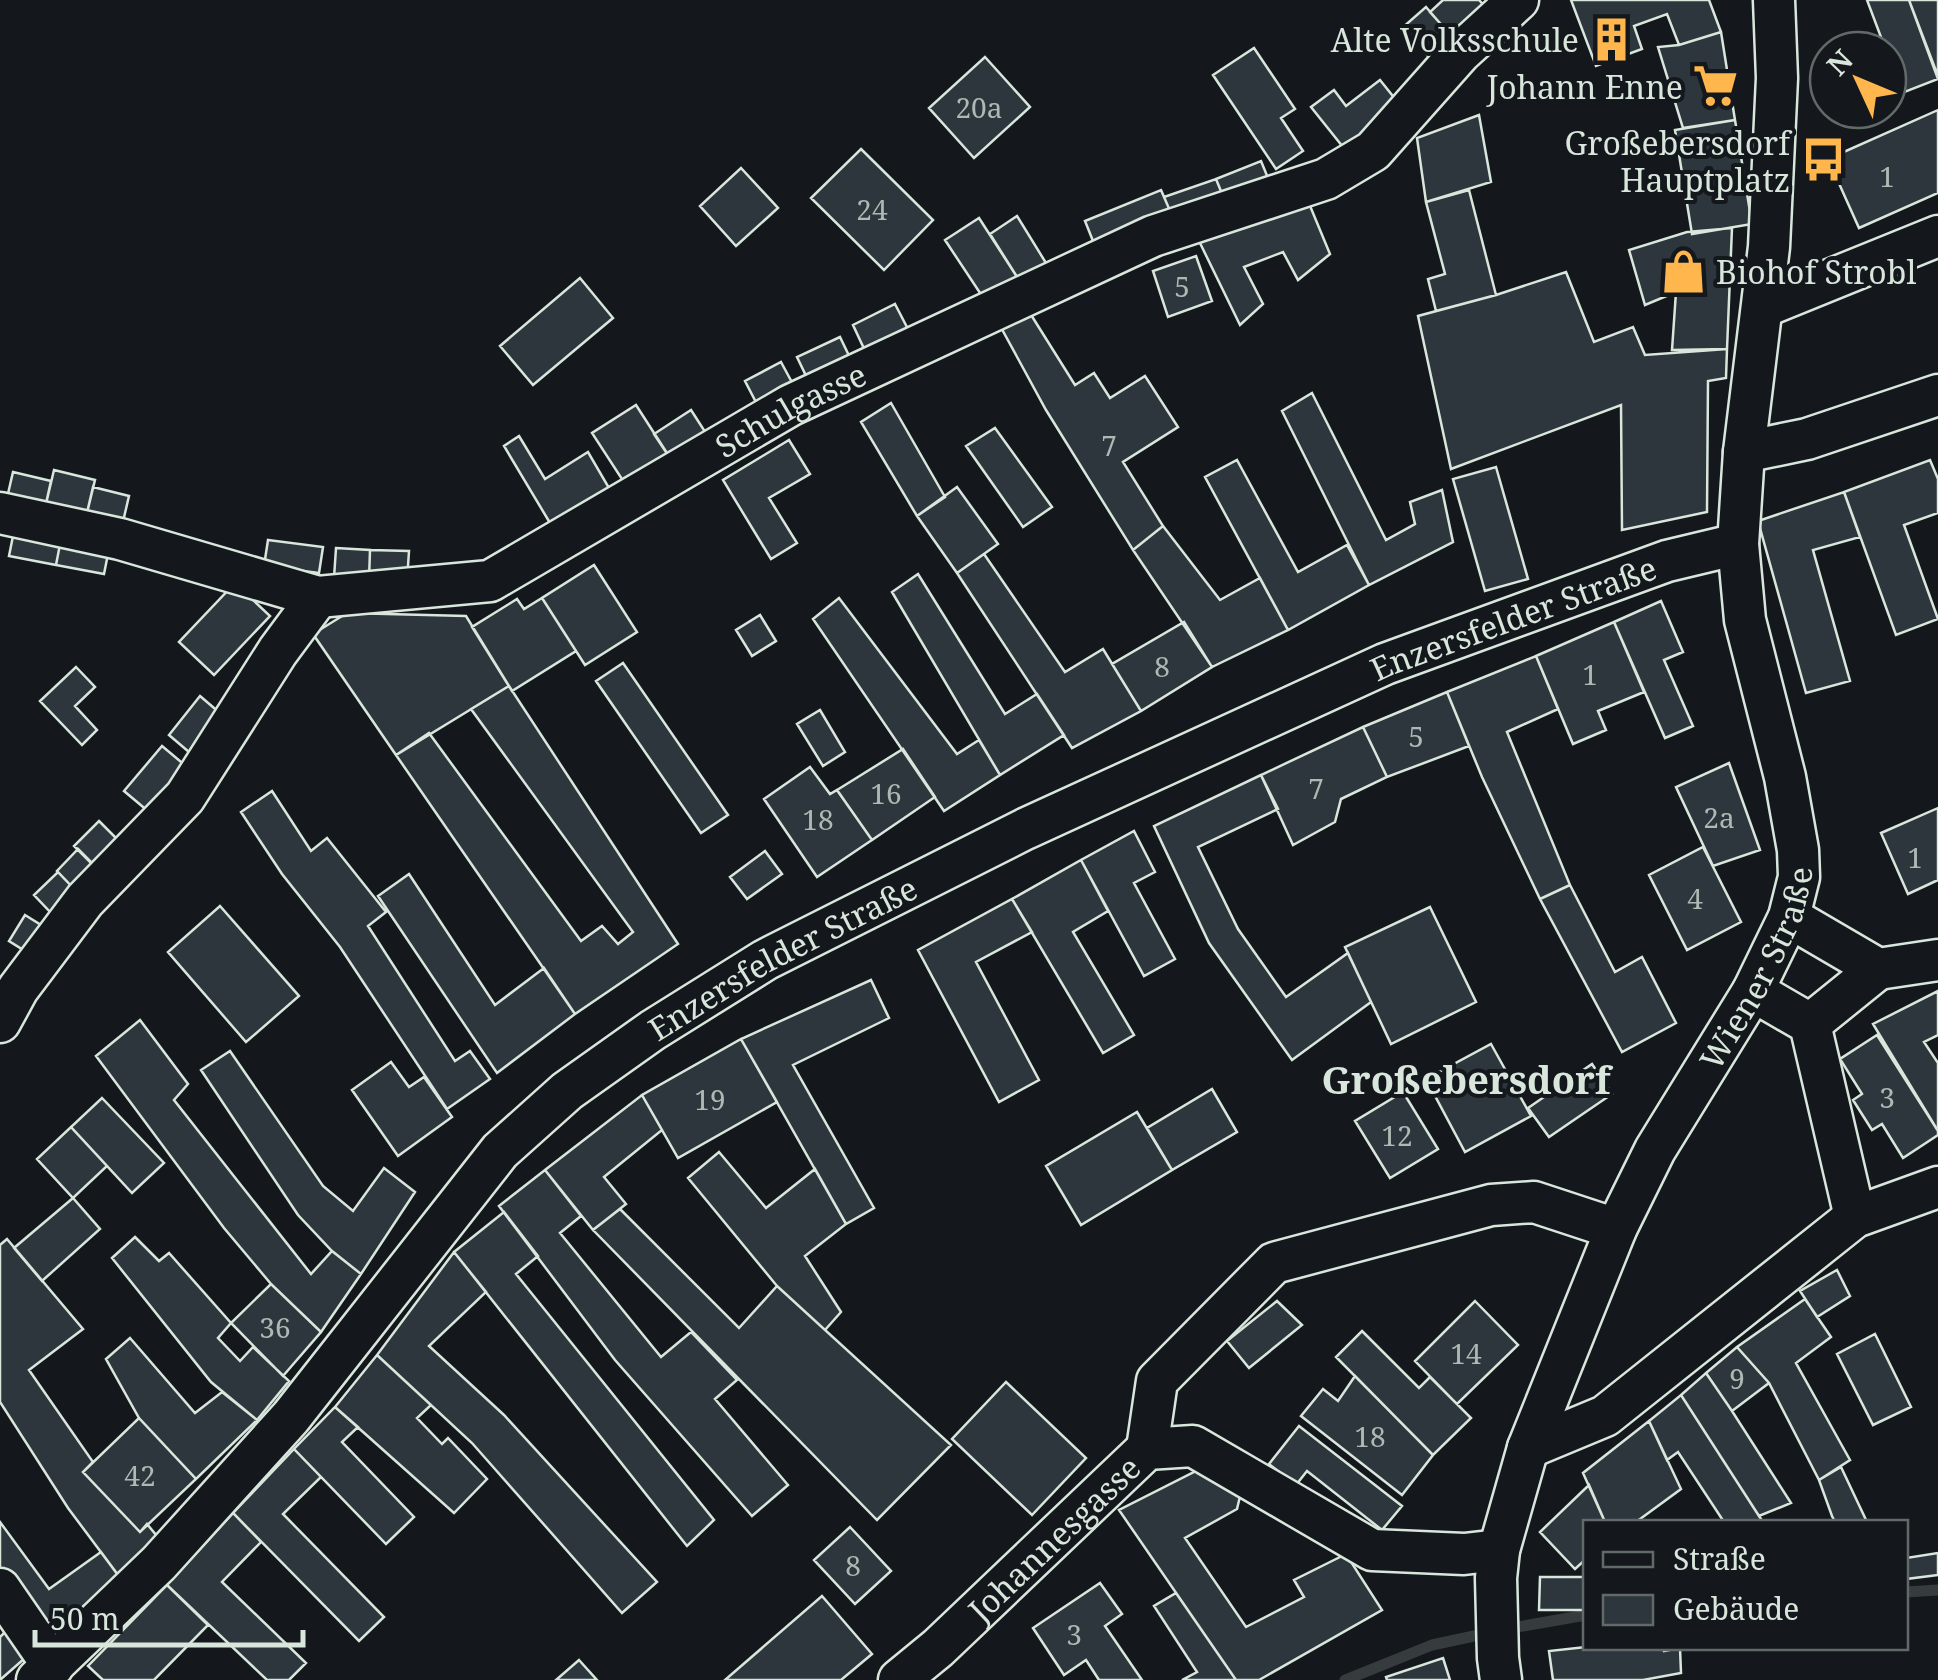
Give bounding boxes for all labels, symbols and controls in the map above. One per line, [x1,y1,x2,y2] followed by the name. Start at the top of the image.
[1588,15,1636,63] building icon: Alte Volksschule
[1331,18,1579,61] place label: Alte Volksschule
[1808,30,1908,130] north arrow
[1818,41,1861,83] text: N
[1692,62,1740,110] supermarket icon: Johann Enne
[1486,65,1683,108] place label: Johann Enne
[955,88,1003,126] house number: 20a
[1565,121,1793,201] place label: Großebersdorf Hauptplatz
[1799,136,1847,184] bus stop icon: Großebersdorf Hauptplatz
[1879,157,1895,195] house number: 1
[856,190,888,228] house number: 24
[1659,247,1707,295] shop icon: Biohof Strobl
[1716,250,1916,293] place label: Biohof Strobl
[1174,267,1190,305] house number: 5
[707,352,873,466] street label: Schulgasse
[1101,426,1117,464] house number: 7
[1363,545,1662,690] street label: Enzersfelder Straße
[1154,647,1170,685] house number: 8
[1582,655,1598,693] house number: 1
[1408,717,1424,755] house number: 5
[1308,769,1324,807] house number: 7
[870,774,902,812] house number: 16
[1703,798,1735,836] house number: 2a
[802,800,834,838] house number: 18
[1907,838,1923,876] house number: 1
[640,866,924,1049] street label: Enzersfelder Straße
[1689,867,1821,1077] street label: Wiener Straße
[1687,879,1703,917] house number: 4
[1322,1053,1614,1105] district label: Großebersdorf
[1879,1078,1895,1116] house number: 3
[694,1080,726,1118] house number: 19
[1381,1116,1413,1154] house number: 12
[259,1308,291,1346] house number: 36
[1450,1334,1482,1372] house number: 14
[1729,1359,1745,1397] house number: 9
[1354,1417,1386,1455] house number: 18
[957,1446,1149,1631] street label: Johannesgasse
[124,1456,156,1494] house number: 42
[1583,1520,1908,1650] legend
[1673,1538,1766,1579] text: Straße
[845,1546,861,1584] house number: 8
[35,1585,302,1647] scale bar
[1673,1588,1799,1629] text: Gebäude
[50,1598,120,1639] text: 50 m
[1066,1615,1082,1653] house number: 3

